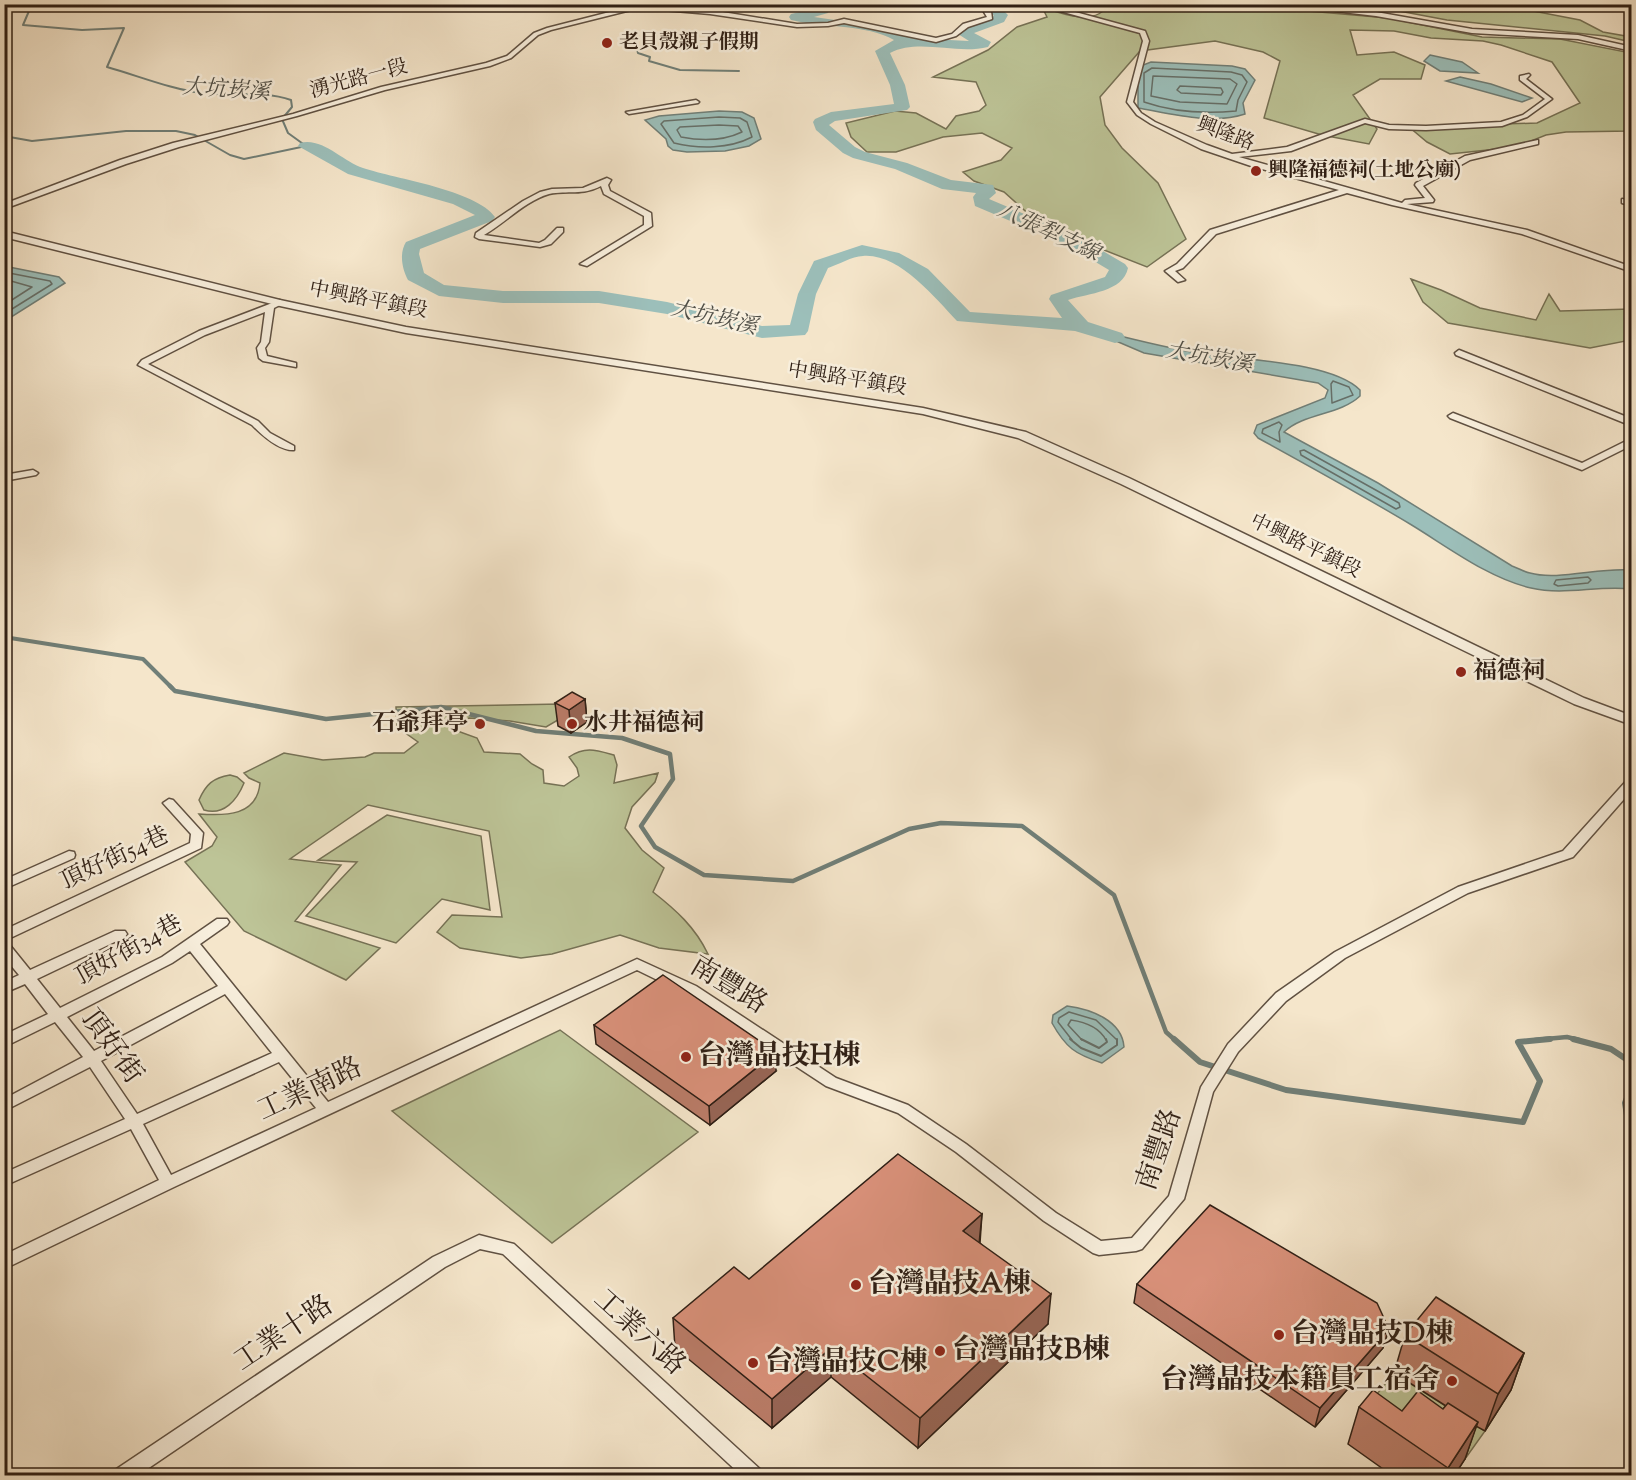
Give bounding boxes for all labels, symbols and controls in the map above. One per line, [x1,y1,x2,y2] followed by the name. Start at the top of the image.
[619,29,759,58] place label: 老貝殼親子假期
[600,36,614,50] marker: 老貝殼親子假期
[307,53,411,107] street label: 湧光路一段
[181,72,273,110] water label: 大坑崁溪
[1192,111,1258,159] street label: 興隆路
[1268,157,1461,186] place label: 興隆福德祠(土地公廟)
[1249,164,1263,178] marker: 興隆福德祠(土地公廟)
[991,195,1106,272] water label: 八張犁支線
[306,275,430,327] street label: 中興路平鎮段
[668,294,762,345] water label: 大坑崁溪
[1163,336,1257,383] water label: 大坑崁溪
[785,356,909,404] street label: 中興路平鎮段
[1245,508,1365,586] street label: 中興路平鎮段
[1473,655,1545,689] place label: 福德祠
[1454,665,1468,679] marker: 福德祠
[372,707,468,741] place label: 石爺拜亭
[584,707,704,741] place label: 水井福德祠
[473,717,487,731] marker: 石爺拜亭
[565,717,579,731] marker: 水井福德祠
[55,819,175,899] street label: 頂好街54巷
[69,908,189,994] street label: 頂好街34巷
[682,947,774,1025] street label: 南豐路
[70,1001,152,1093] street label: 頂好街
[698,1037,860,1077] place label: 台灣晶技H棟
[251,1048,369,1132] street label: 工業南路
[679,1050,693,1064] marker: 台灣晶技H棟
[1127,1104,1193,1196] street label: 南豐路
[868,1265,1031,1305] place label: 台灣晶技A棟
[849,1278,863,1292] marker: 台灣晶技A棟
[584,1281,694,1385] street label: 工業六路
[226,1286,342,1382] street label: 工業十路
[1291,1315,1453,1355] place label: 台灣晶技D棟
[1272,1328,1286,1342] marker: 台灣晶技D棟
[952,1331,1110,1371] place label: 台灣晶技B棟
[765,1343,928,1383] place label: 台灣晶技C棟
[933,1344,947,1358] marker: 台灣晶技B棟
[746,1356,760,1370] marker: 台灣晶技C棟
[1160,1361,1440,1401] place label: 台灣晶技本籍員工宿舍
[1445,1374,1459,1388] marker: 台灣晶技本籍員工宿舍

